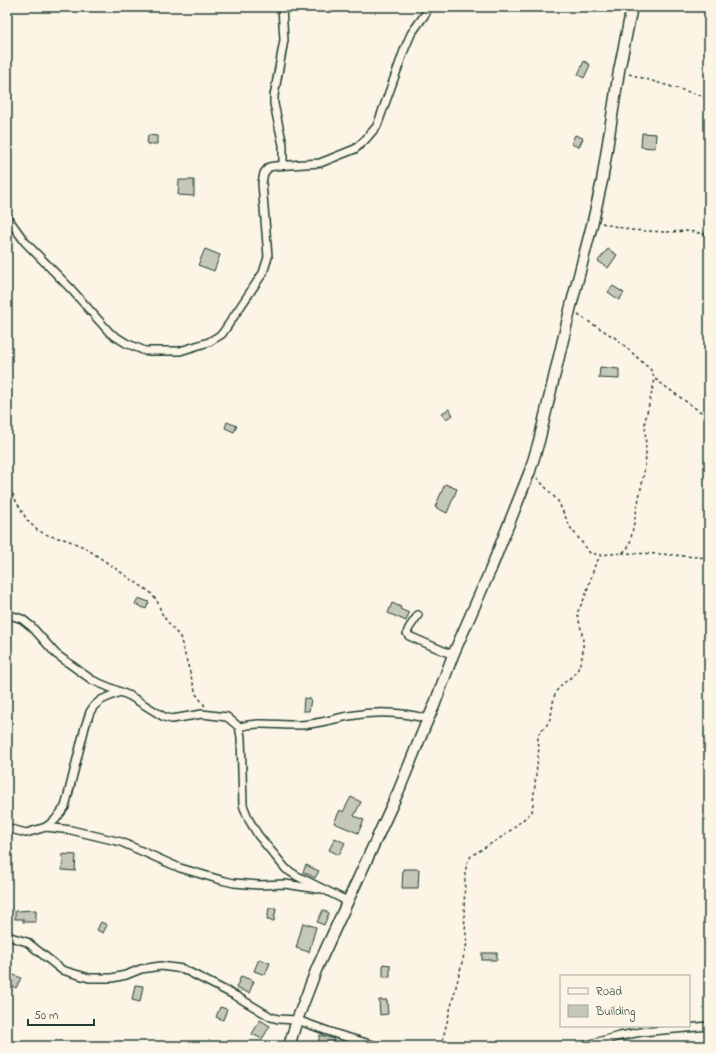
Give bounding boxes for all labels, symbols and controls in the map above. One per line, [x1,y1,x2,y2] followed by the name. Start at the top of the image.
[560,975,690,1027] legend
[596,983,622,1001] text: Road
[28,1001,94,1027] scale bar
[595,1003,635,1022] text: Building
[34,1007,58,1025] text: 50 m

